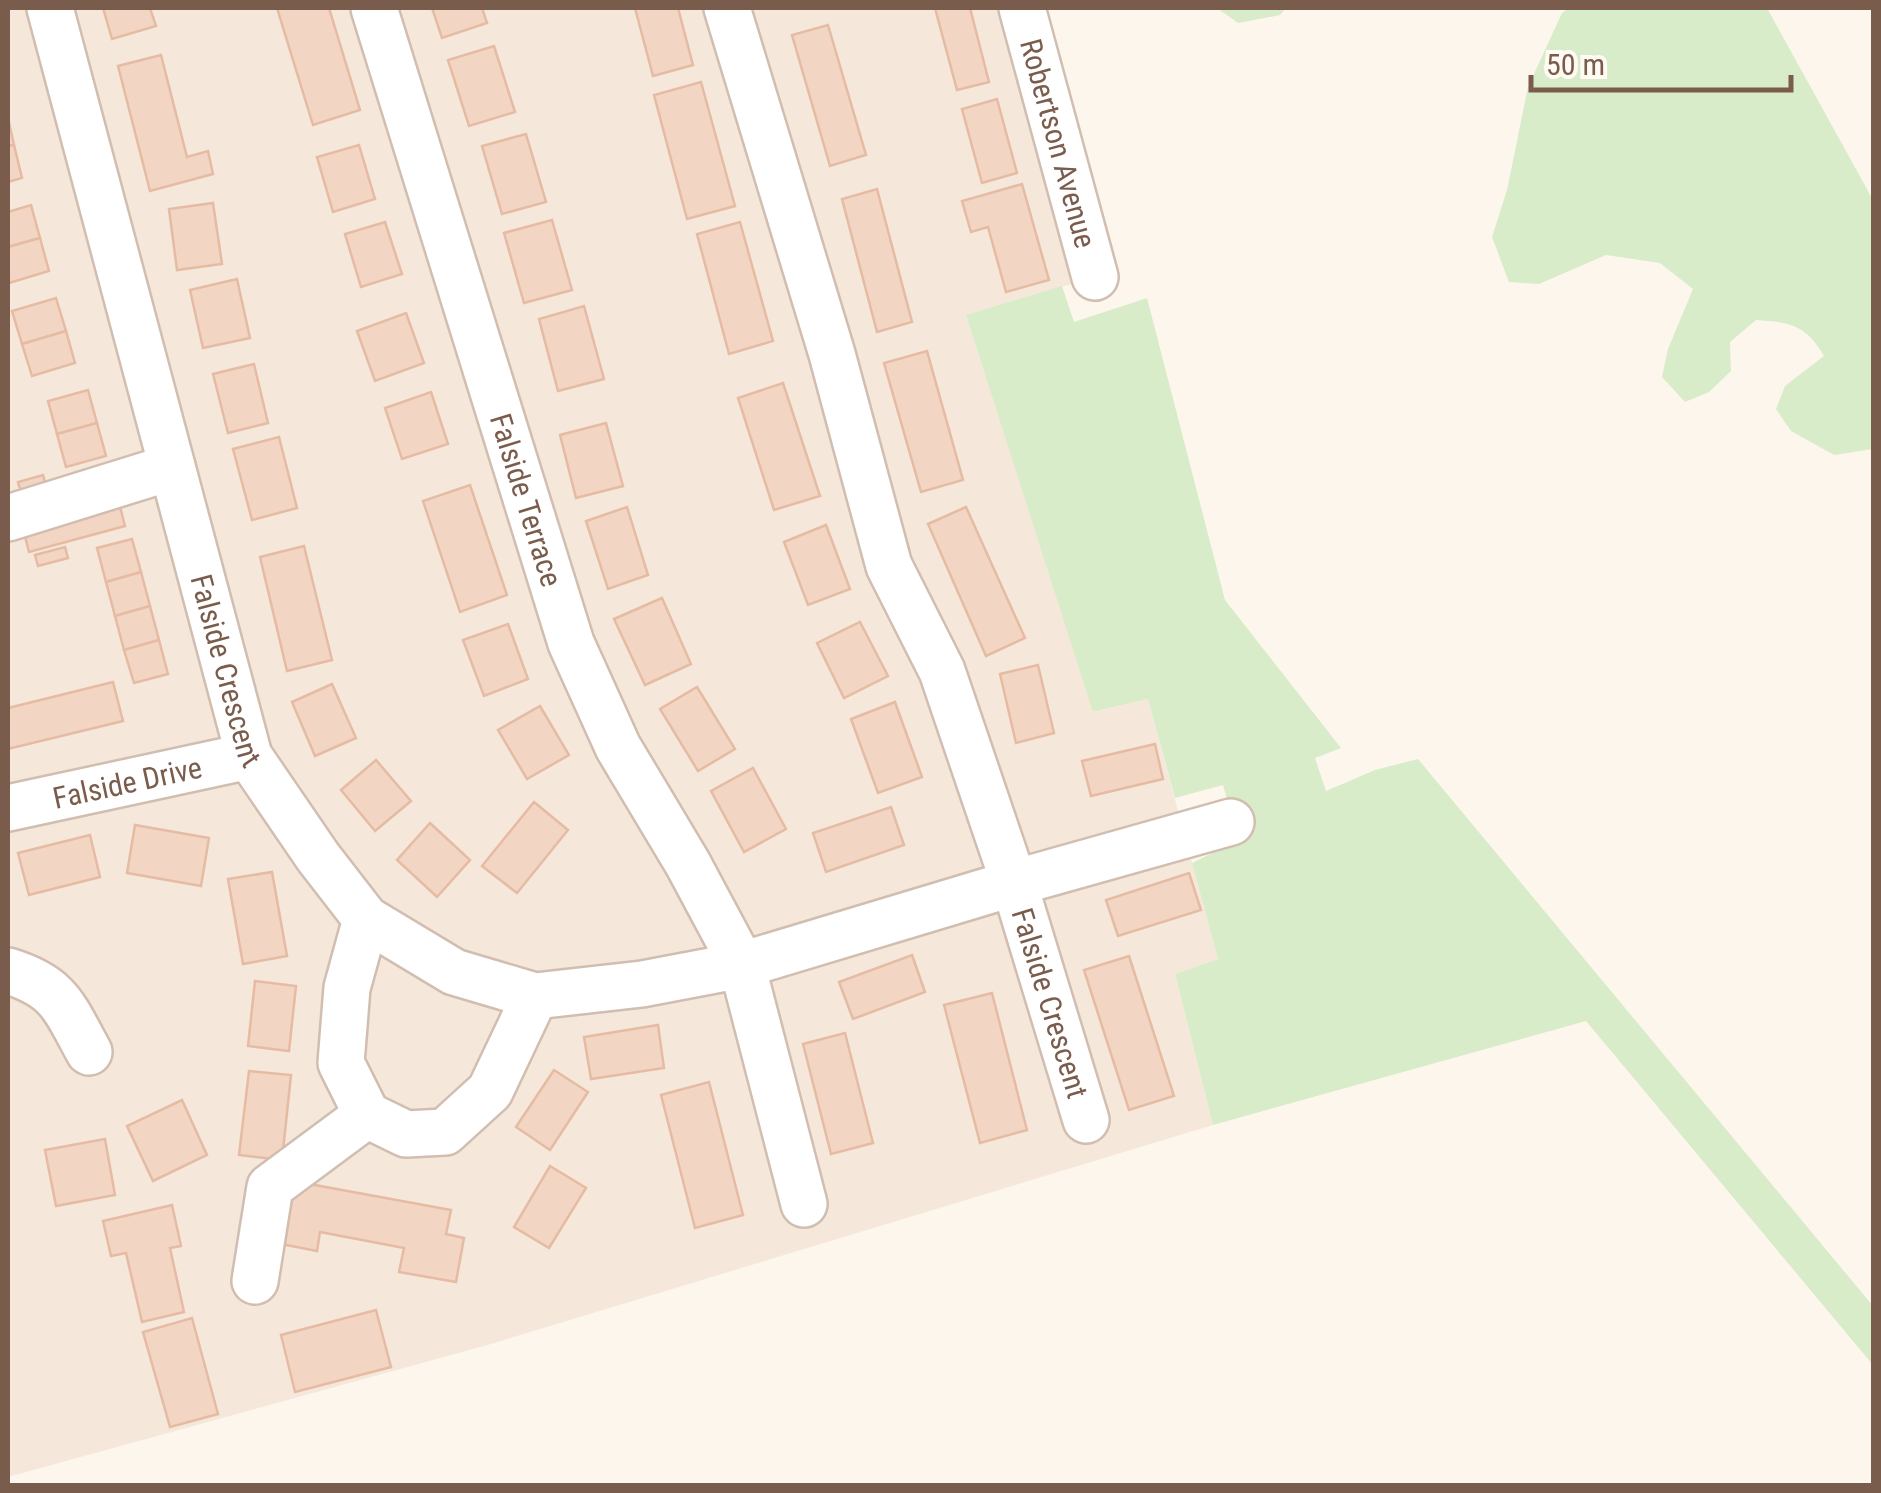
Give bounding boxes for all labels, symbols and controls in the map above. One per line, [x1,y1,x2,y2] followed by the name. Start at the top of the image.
[1531,30,1791,92] scale bar
[1014,35,1104,252] street label: Robertson Avenue
[1546,47,1605,82] text: 50 m
[483,409,570,591] street label: Falside Terrace
[184,570,269,774] street label: Falside Crescent
[50,749,205,815] street label: Falside Drive
[1005,904,1096,1102] street label: Falside Crescent

